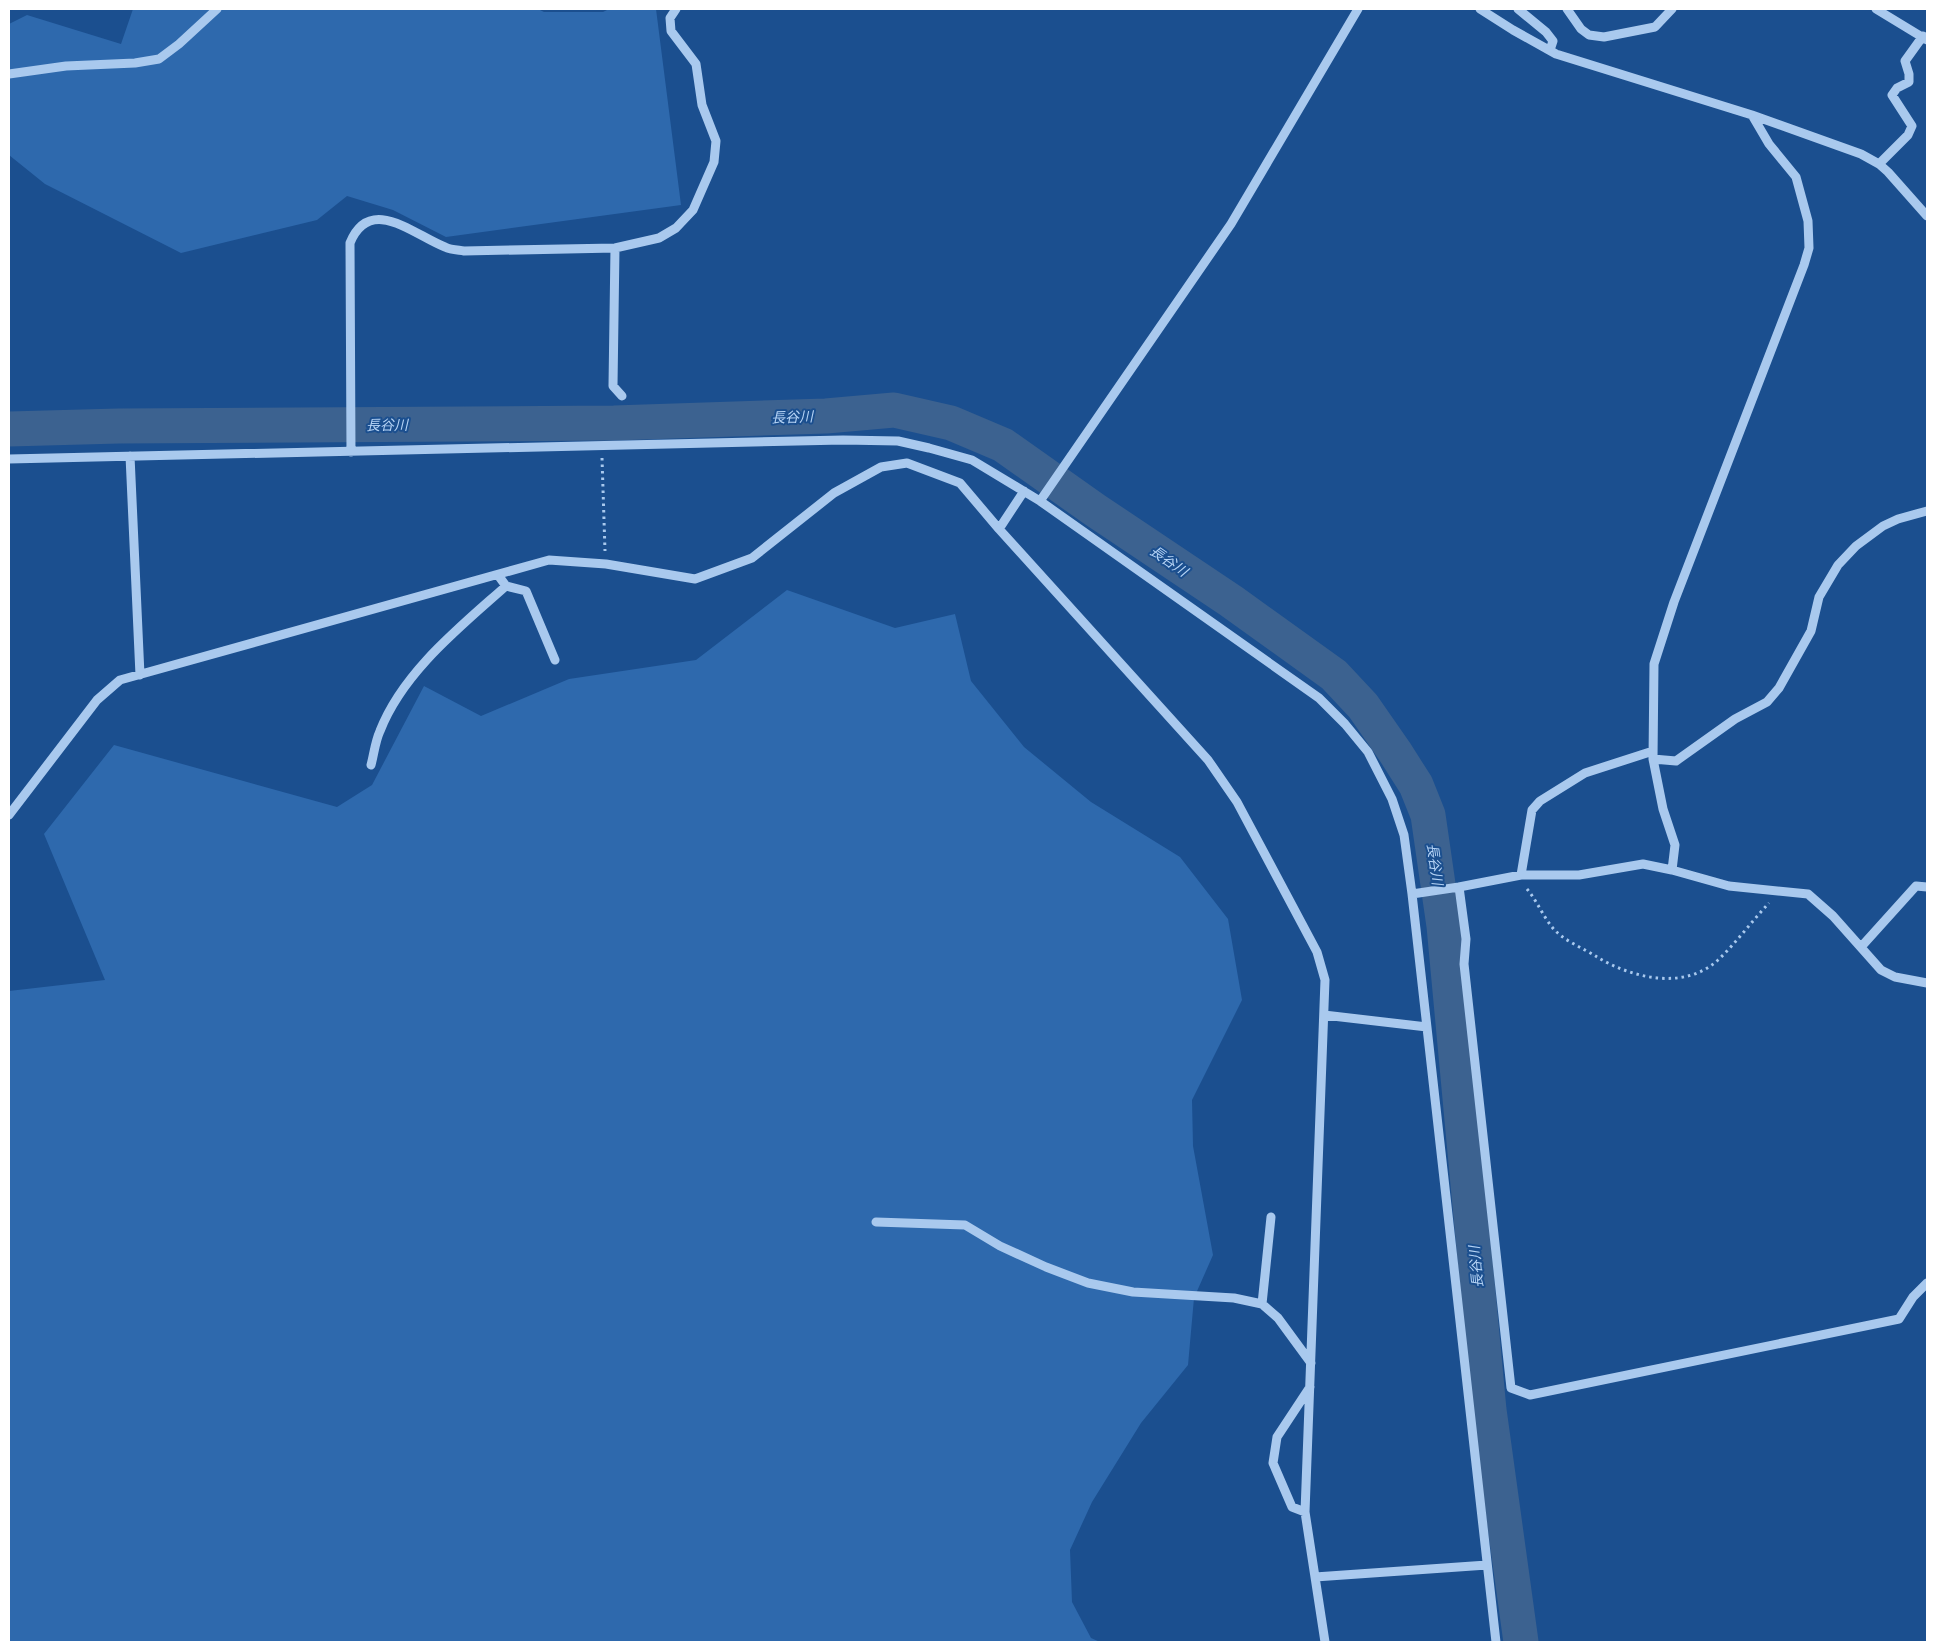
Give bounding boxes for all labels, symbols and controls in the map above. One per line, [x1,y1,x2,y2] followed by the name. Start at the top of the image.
[771,408,815,426] water label: 長谷川
[366,417,410,433] water label: 長谷川
[1147,542,1192,581] water label: 長谷川
[1424,842,1446,888] water label: 長谷川
[1466,1243,1486,1289] water label: 長谷川

